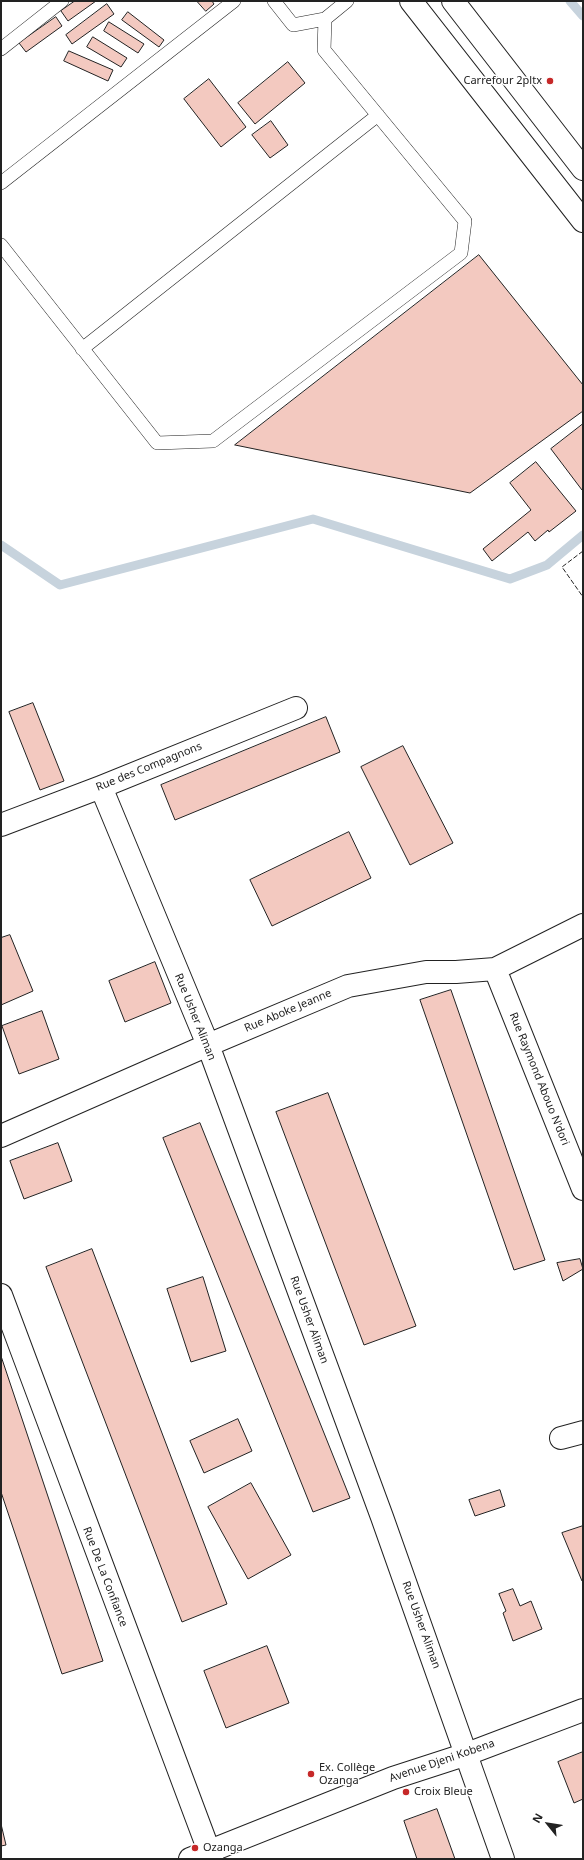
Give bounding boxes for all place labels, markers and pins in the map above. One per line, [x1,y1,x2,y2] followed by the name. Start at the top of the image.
[463,74,542,88] place label: Carrefour 2pltx
[545,76,555,86] marker: Carrefour 2pltx
[319,1761,375,1787] place label: Ex. Collège Ozanga
[306,1769,316,1779] marker: Ex. Collège Ozanga
[414,1785,473,1799] place label: Croix Bleue
[401,1787,411,1797] marker: Croix Bleue
[203,1841,243,1855] place label: Ozanga
[190,1843,200,1853] marker: Ozanga

